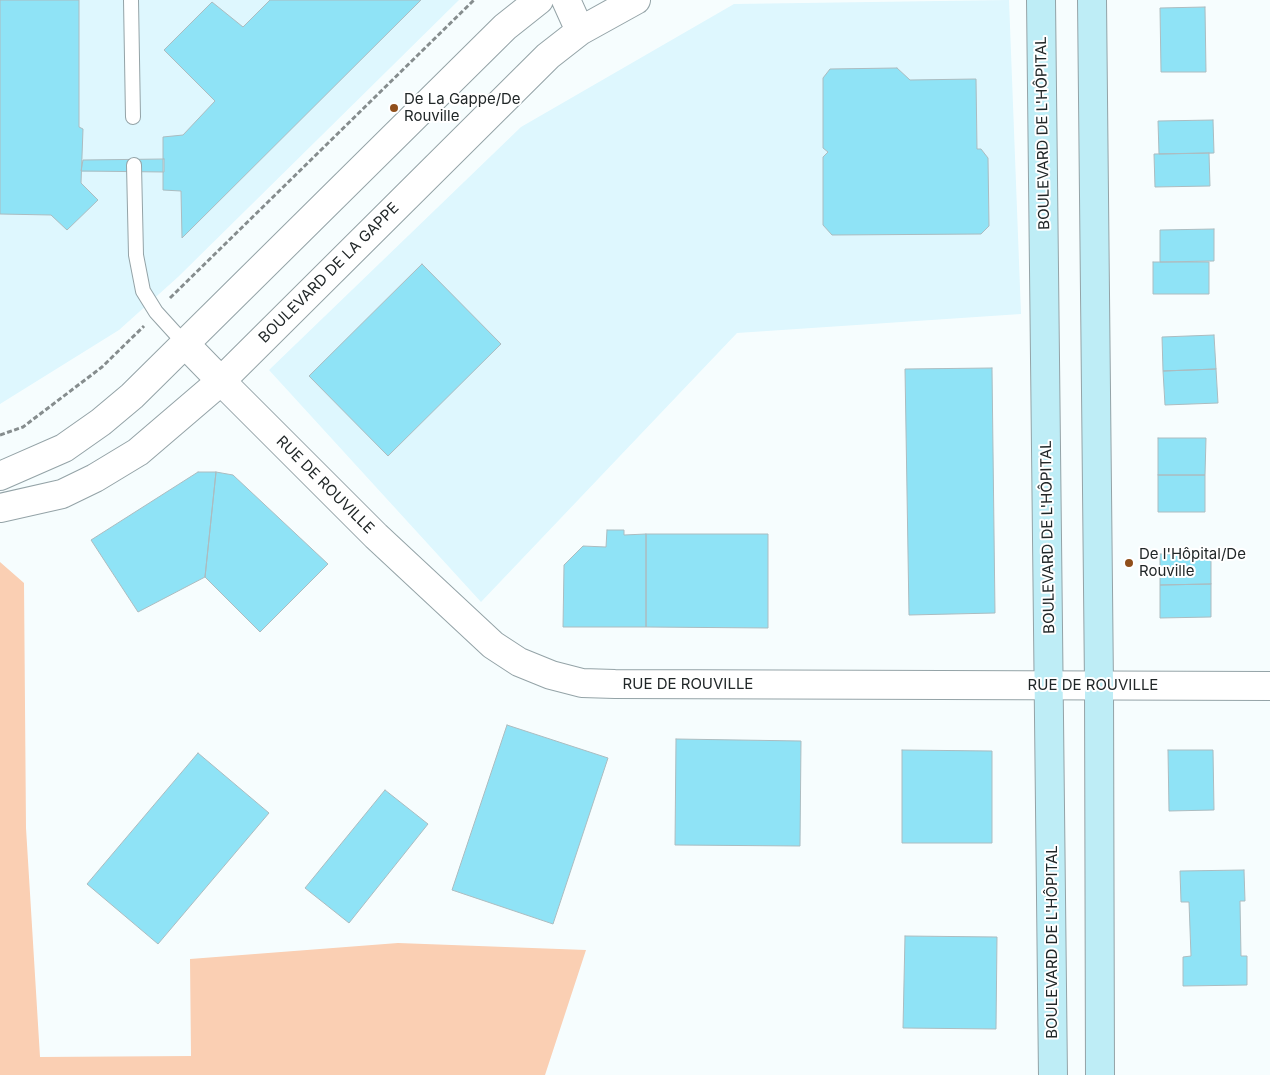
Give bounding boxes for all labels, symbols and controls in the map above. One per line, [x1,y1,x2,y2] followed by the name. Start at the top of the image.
[1032,36,1054,230] street label: BOULEVARD DE L'HÔPITAL
[404,90,521,125] place label: De La Gappe/De Rouville
[388,102,400,114] marker: De La Gappe/De Rouville
[255,199,403,347] street label: BOULEVARD DE LA GAPPE
[272,432,378,538] street label: RUE DE ROUVILLE
[1037,440,1059,634] street label: BOULEVARD DE L'HÔPITAL
[1139,545,1246,580] place label: De l'Hôpital/De Rouville
[1123,557,1135,569] marker: De l'Hôpital/De Rouville
[623,675,753,693] street label: RUE DE ROUVILLE
[1028,676,1158,694] street label: RUE DE ROUVILLE
[1043,845,1061,1039] street label: BOULEVARD DE L'HÔPITAL

